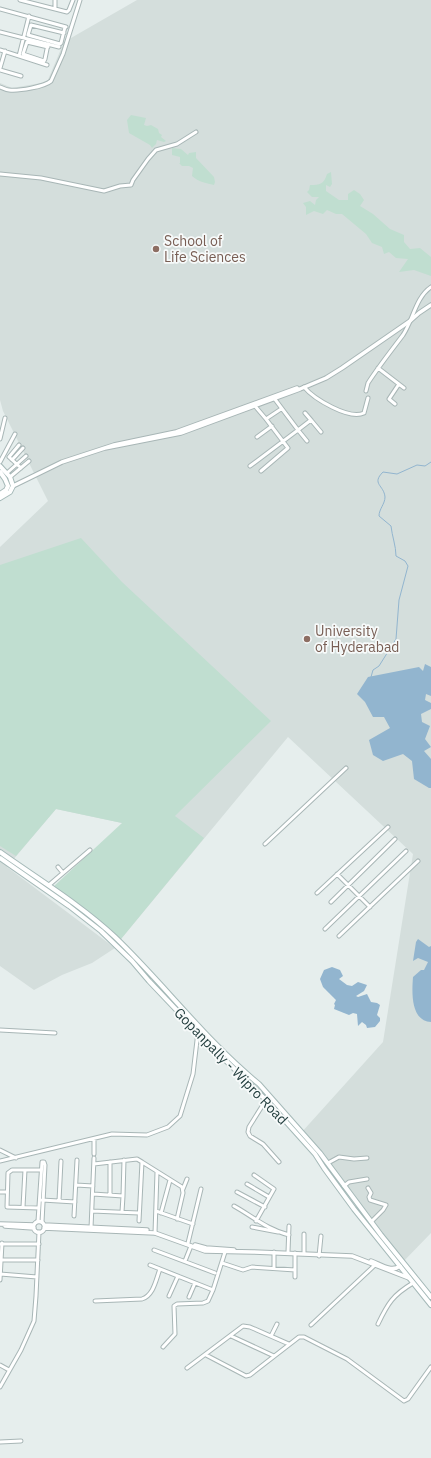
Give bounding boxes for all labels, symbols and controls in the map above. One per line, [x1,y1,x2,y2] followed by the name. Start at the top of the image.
[164,232,246,266] place label: School of Life Sciences
[151,244,161,254] marker: School of Life Sciences
[315,622,400,656] place label: University of Hyderabad
[302,634,312,644] marker: University of Hyderabad
[170,1004,292,1128] street label: Gopanpally - Wipro Road

